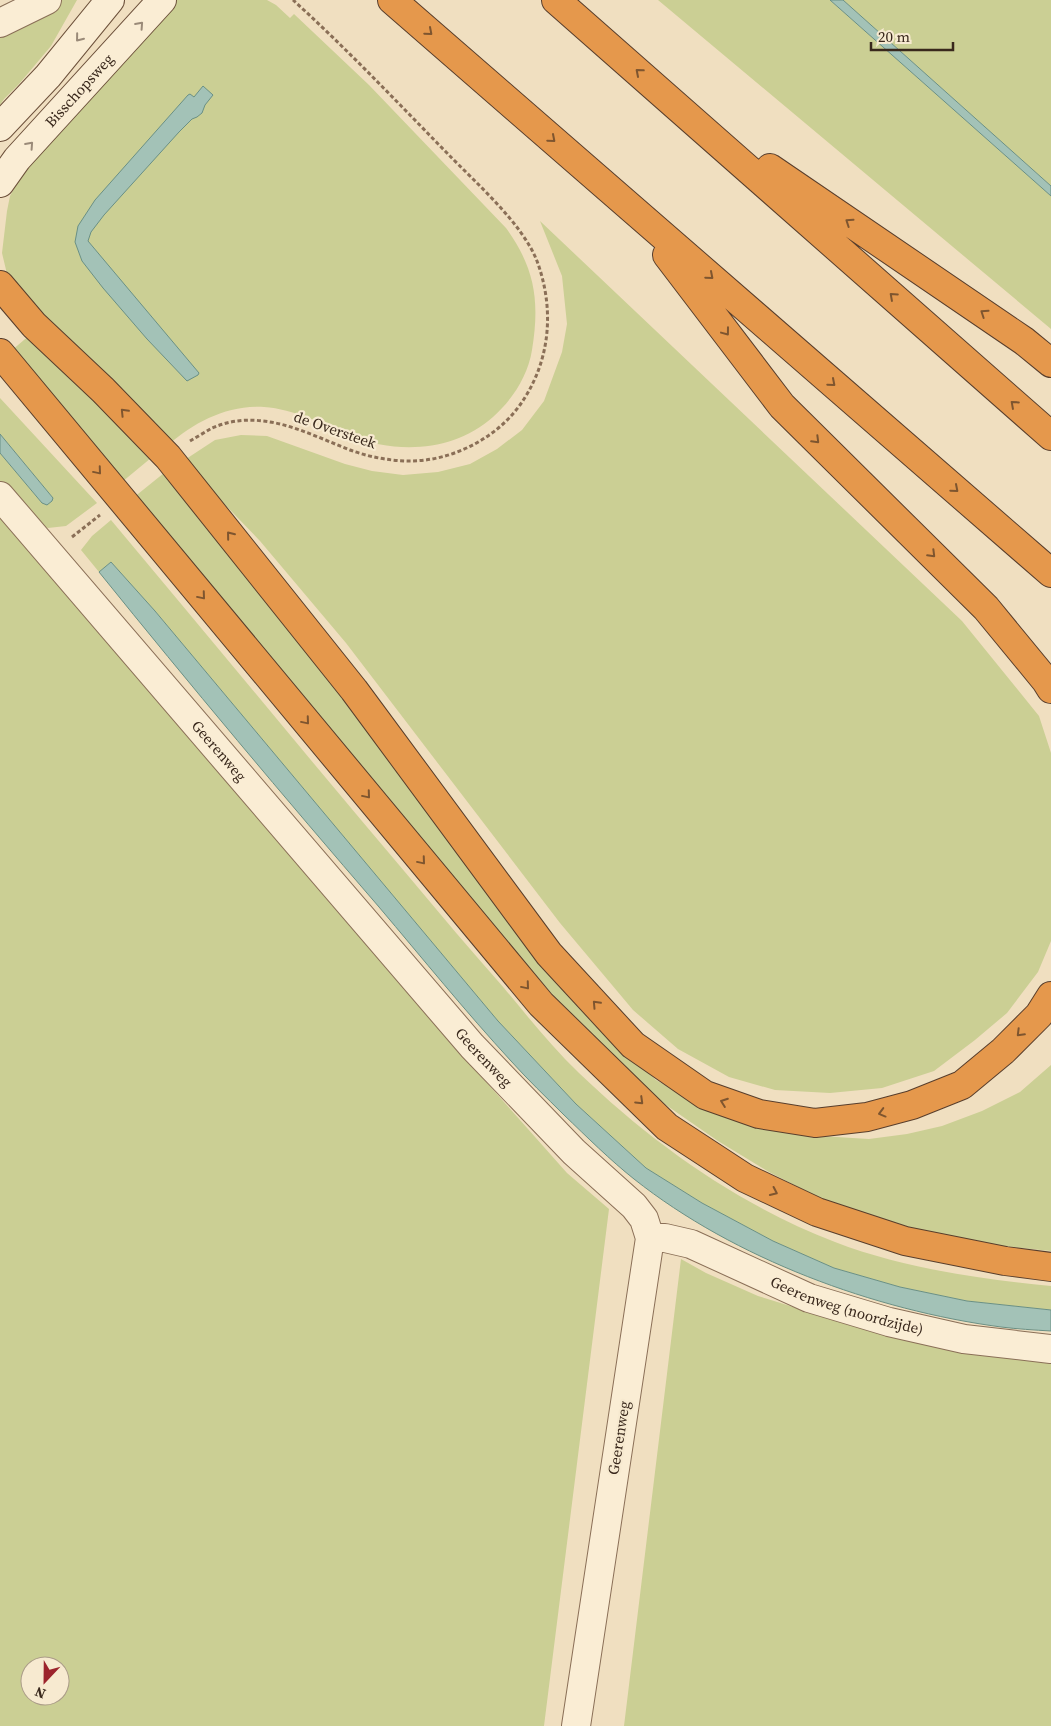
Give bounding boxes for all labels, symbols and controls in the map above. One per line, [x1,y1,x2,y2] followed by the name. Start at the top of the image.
[871,20,954,52] scale bar
[134,21,143,30] one-way arrow
[424,26,433,35] one-way arrow
[878,26,910,47] text: 20 m
[76,32,85,41] one-way arrow
[40,49,118,132] street label: Bisschopsweg
[636,69,645,78] one-way arrow
[546,133,555,142] one-way arrow
[24,141,33,150] one-way arrow
[845,219,855,228] one-way arrow
[704,270,713,279] one-way arrow
[889,293,898,302] one-way arrow
[980,310,989,319] one-way arrow
[720,326,729,336] one-way arrow
[827,377,836,386] one-way arrow
[1011,401,1020,410] one-way arrow
[291,406,380,454] street label: de Oversteek
[121,408,130,417] one-way arrow
[811,434,820,443] one-way arrow
[92,466,101,475] one-way arrow
[949,484,958,493] one-way arrow
[227,532,235,541] one-way arrow
[926,548,935,557] one-way arrow
[197,590,205,599] one-way arrow
[187,715,252,786] street label: Geerenweg
[301,715,309,724] one-way arrow
[362,789,371,798] one-way arrow
[416,855,425,864] one-way arrow
[520,980,529,989] one-way arrow
[593,1001,602,1010] one-way arrow
[451,1023,517,1092] street label: Geerenweg
[1017,1028,1026,1037] one-way arrow
[634,1095,643,1104] one-way arrow
[720,1097,728,1107] one-way arrow
[878,1107,887,1118] one-way arrow
[769,1185,778,1196] one-way arrow
[767,1271,926,1339] street label: Geerenweg (noordzijde)
[602,1399,635,1476] street label: Geerenweg
[20,1656,70,1706] north arrow
[32,1682,49,1704] text: N

